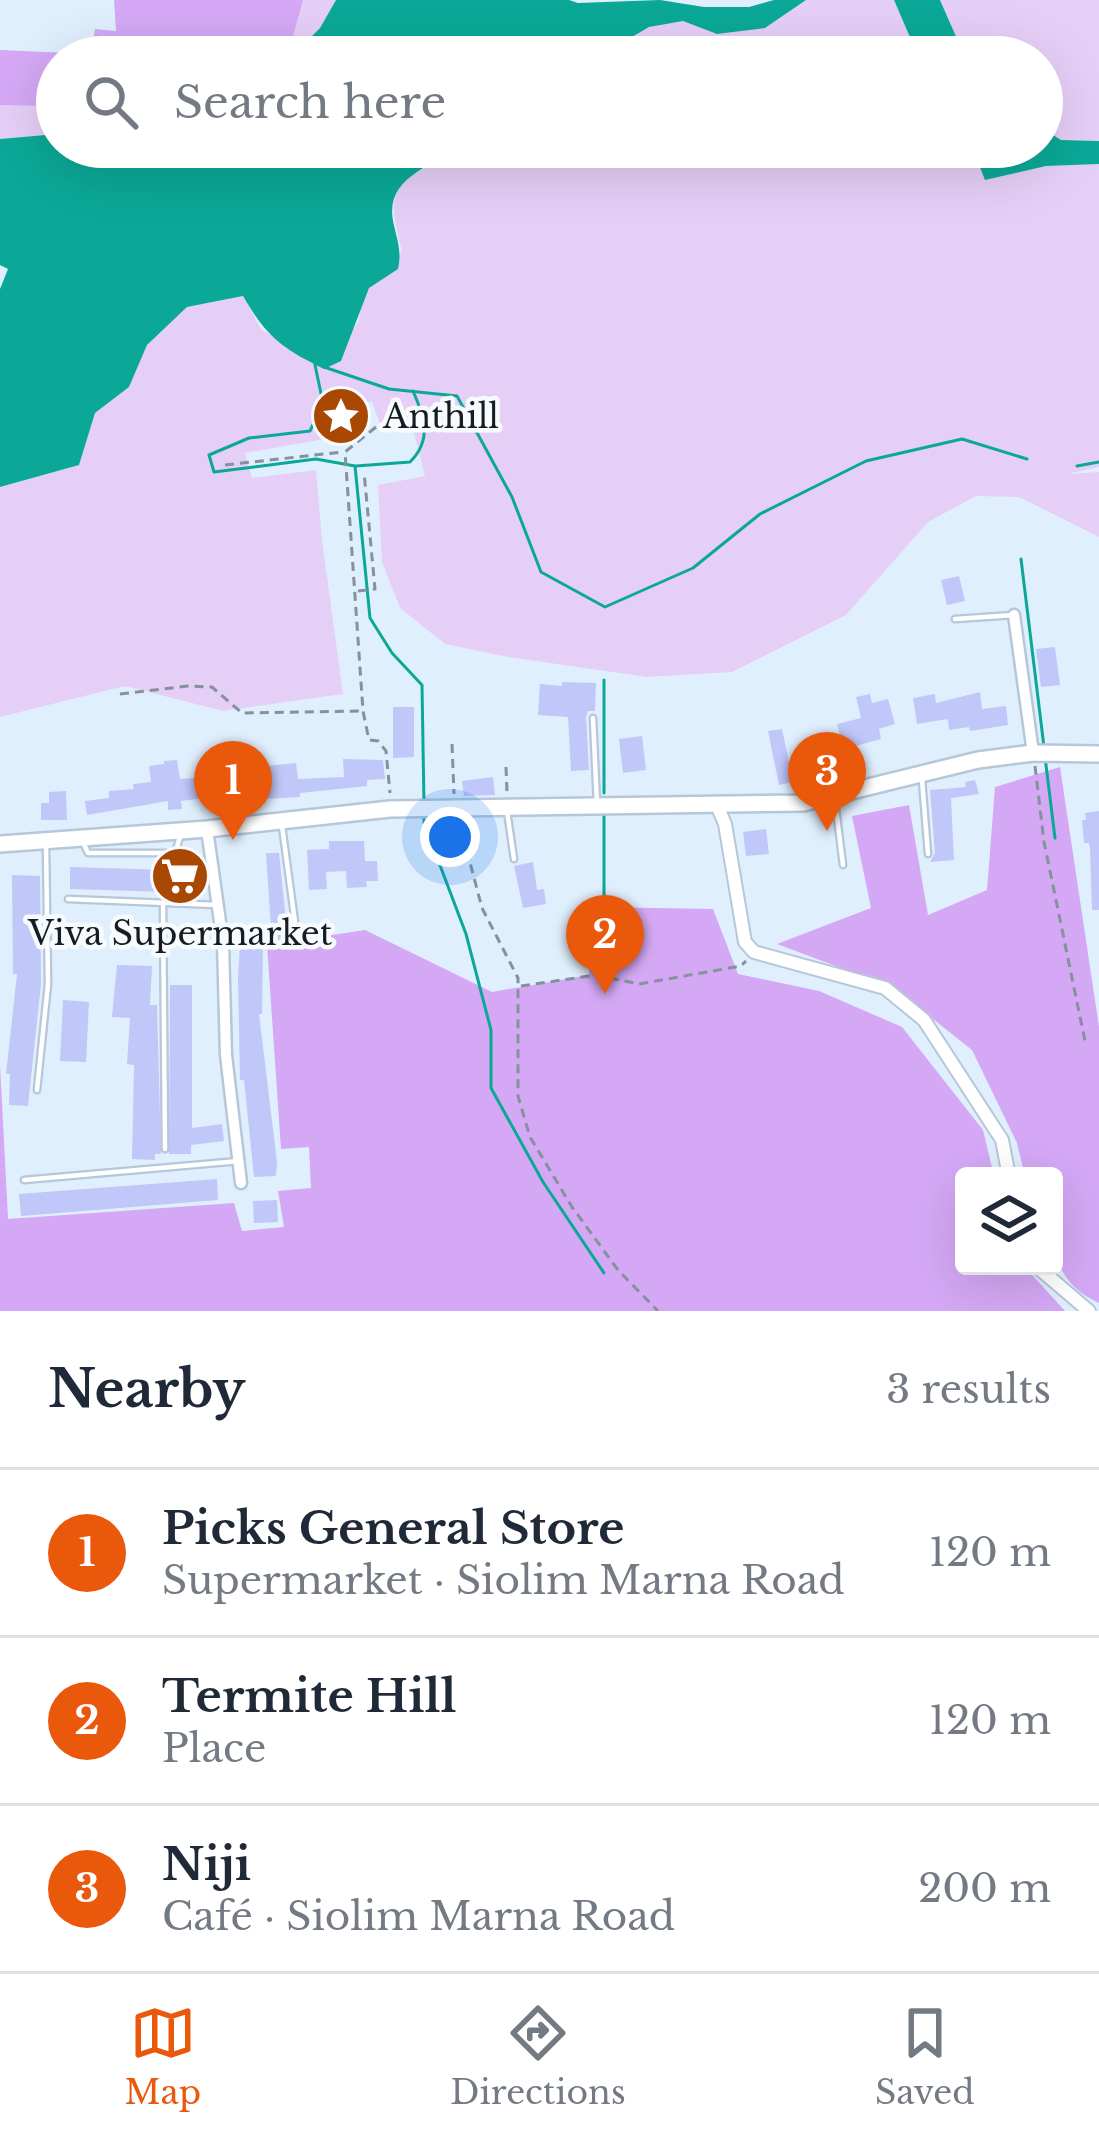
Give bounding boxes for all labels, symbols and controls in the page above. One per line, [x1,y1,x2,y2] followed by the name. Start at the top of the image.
[36,36,1063,168] search box
[78,69,144,135] icon: search
[174,74,446,130] text: Search here
[310,385,372,447] place icon: Anthill
[382,396,499,437] place label: Anthill
[788,732,866,831] pin: 3
[194,741,272,840] pin: 1
[420,807,480,867] your location
[149,845,211,907] supermarket icon: Viva Supermarket
[566,895,644,994] pin: 2
[27,913,333,954] place label: Viva Supermarket
[955,1167,1063,1275] map controls
[955,1167,1063,1275] button: layers
[48,1358,245,1421] text: Nearby
[886,1365,1051,1414] text: 3 results
[162,1500,625,1556] text: Picks General Store
[78,1528,96,1577] text: 1
[929,1528,1051,1577] text: 120 m
[162,1556,845,1605] text: Supermarket · Siolim Marna Road
[162,1668,457,1724] text: Termite Hill
[74,1696,100,1745] text: 2
[929,1696,1051,1745] text: 120 m
[162,1724,266,1773] text: Place
[162,1836,251,1892] text: Niji
[75,1864,99,1913] text: 3
[918,1864,1051,1913] text: 200 m
[162,1892,675,1941] text: Café · Siolim Marna Road
[125,2000,201,2113] tab: Map
[450,2000,626,2113] tab: Directions
[875,2000,974,2113] tab: Saved

